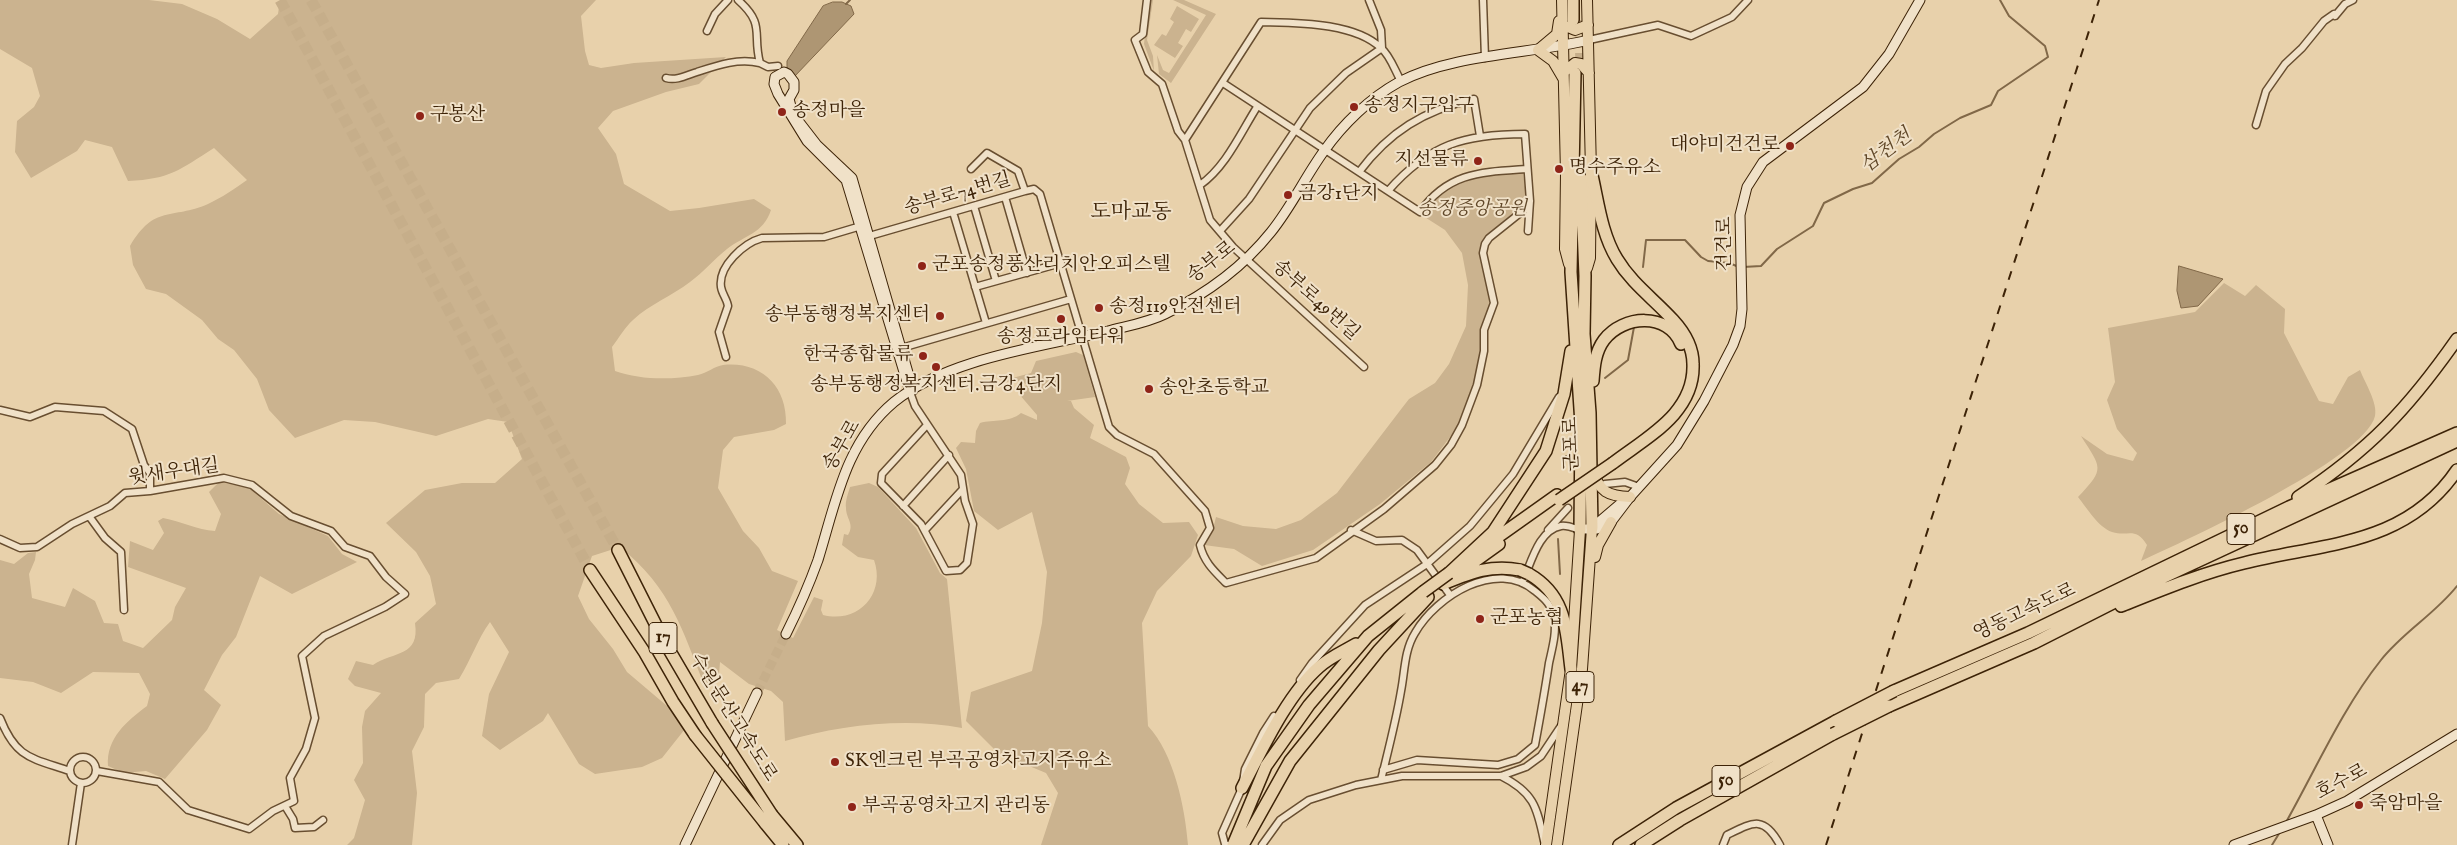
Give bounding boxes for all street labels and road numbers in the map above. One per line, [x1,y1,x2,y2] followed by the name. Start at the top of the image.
[902,169,1014,221] street label: 송부로74번길
[1715,216,1737,272] street label: 건건로
[1183,237,1241,289] street label: 송부로
[1267,256,1363,346] street label: 송부로49번길
[819,416,867,476] street label: 송부로
[1561,416,1585,472] street label: 군포로
[127,455,221,491] street label: 윗새우대길
[2227,514,2255,544] road number: 50
[1970,579,2080,647] street label: 영동고속도로
[649,622,677,654] road number: 17
[683,650,781,786] street label: 수원문산고속도로
[1566,672,1594,702] road number: 47
[2312,760,2372,806] street label: 호수로
[1712,766,1740,796] road number: 50

